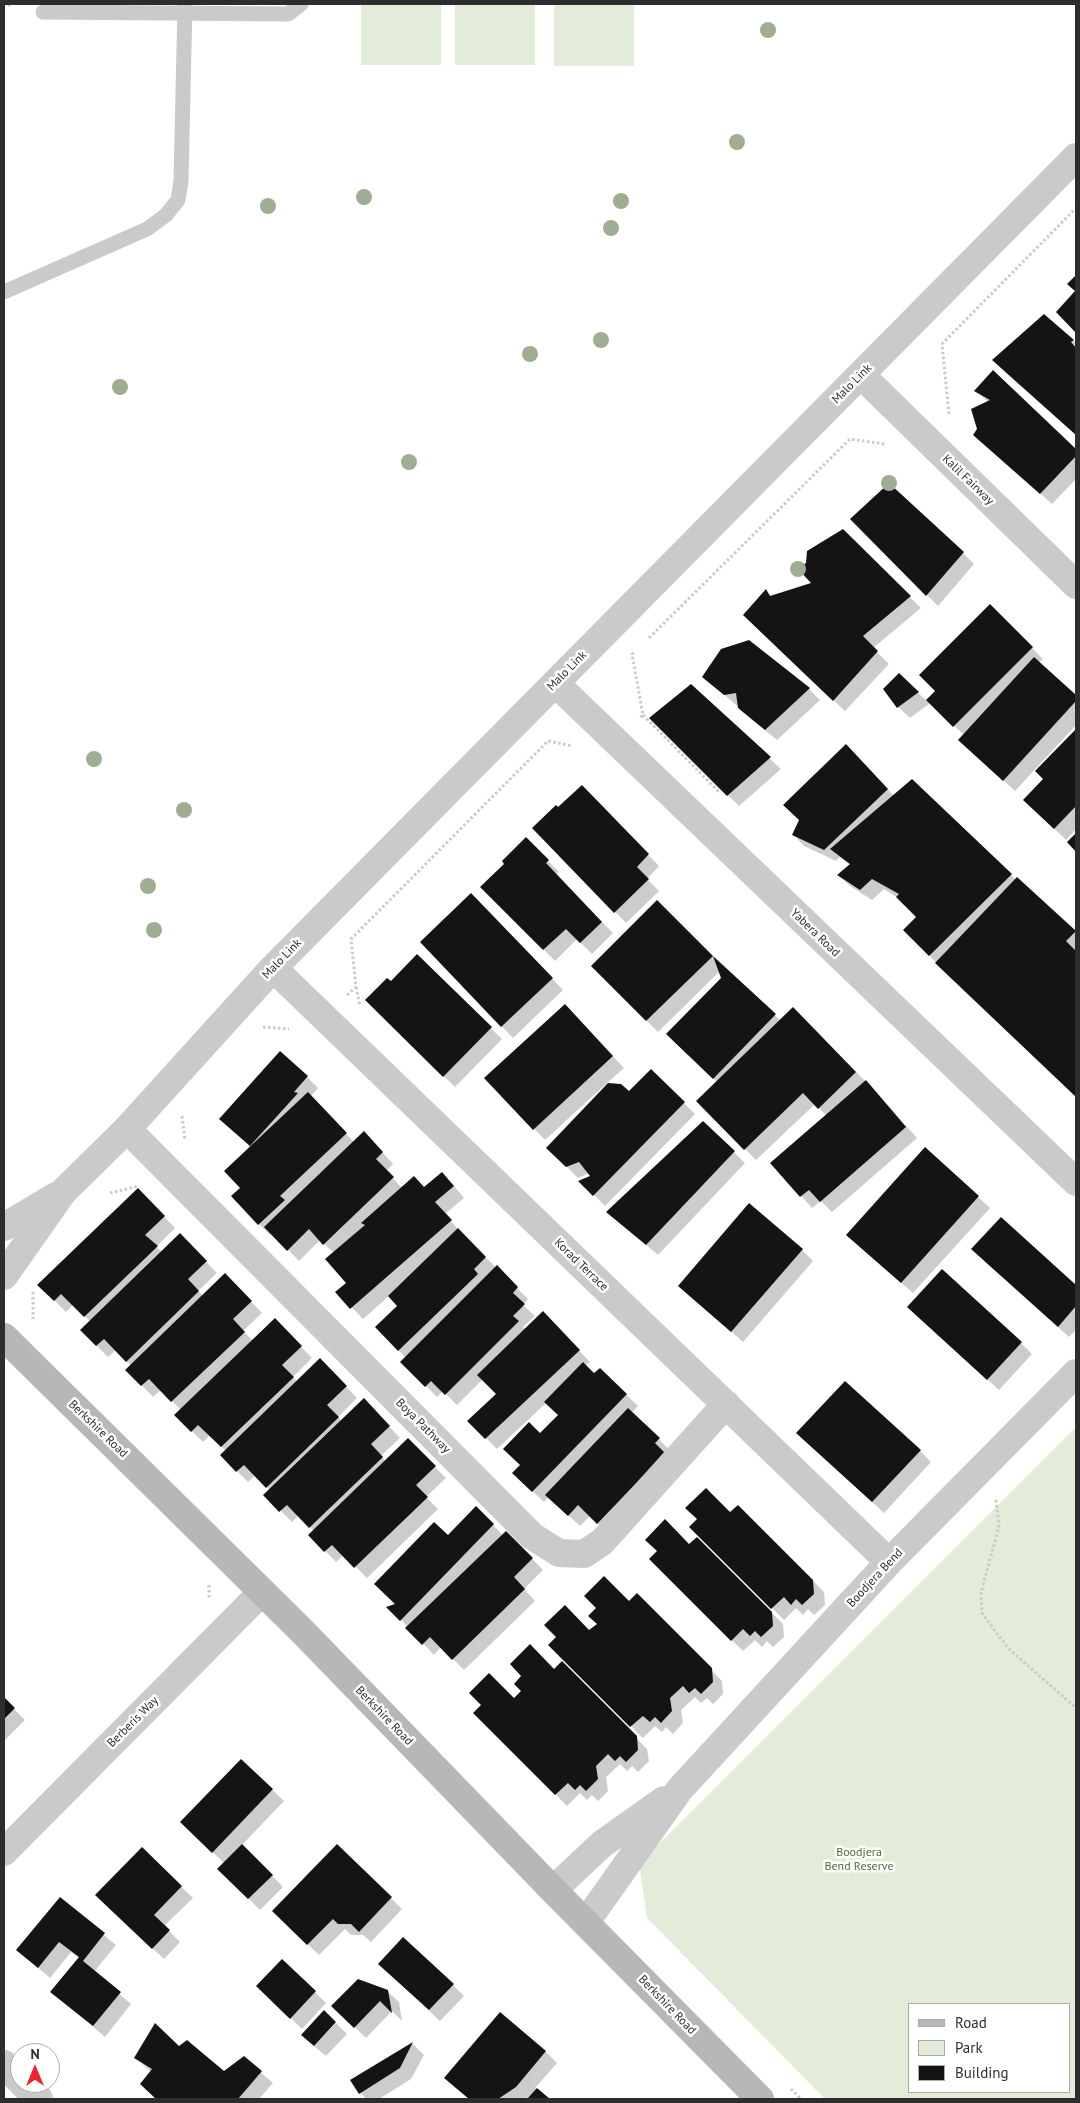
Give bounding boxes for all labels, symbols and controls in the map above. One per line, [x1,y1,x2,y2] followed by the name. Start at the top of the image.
[829,361,875,407] street label: Malo Link
[939,452,997,508] street label: Kalil Fairway
[544,648,590,694] street label: Malo Link
[787,906,843,960] street label: Yabera Road
[259,936,305,982] street label: Malo Link
[551,1236,611,1294] street label: Korad Terrace
[393,1396,453,1456] street label: Boya Pathway
[65,1397,131,1461] street label: Berkshire Road
[844,1546,906,1610] street label: Boodjera Bend
[352,1683,416,1749] street label: Berkshire Road
[104,1693,162,1751] street label: Berberis Way
[825,1846,893,1874] park label: Boodjera Bend Reserve
[635,1972,699,2038] street label: Berkshire Road
[908,2003,1070,2093] legend
[955,2013,987,2032] text: Road
[955,2038,983,2057] text: Park
[10,2043,60,2093] north arrow
[30,2045,40,2063] text: N
[955,2063,1009,2082] text: Building

